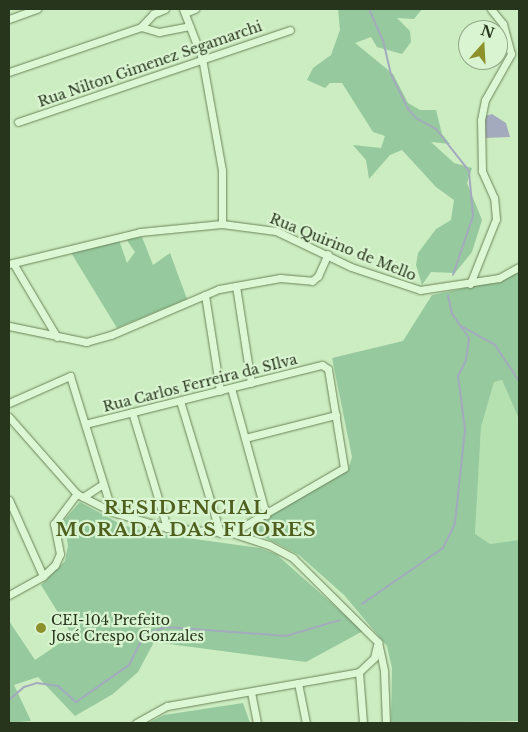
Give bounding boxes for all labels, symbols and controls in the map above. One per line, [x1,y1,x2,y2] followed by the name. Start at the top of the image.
[36,18,264,110] street label: Rua Nilton Gimenez Segamarchi
[458,20,508,70] north arrow
[478,21,497,42] text: N
[267,210,419,284] street label: Rua Quirino de Mello
[101,351,299,415] street label: Rua Carlos Ferreira da SIlva
[53,497,319,541] district label: RESIDENCIAL MORADA DAS FLORES
[51,612,204,644] place label: CEI-104 Prefeito José Crespo Gonzales
[35,622,47,634] marker: CEI-104 Prefeito José Crespo Gonzales

